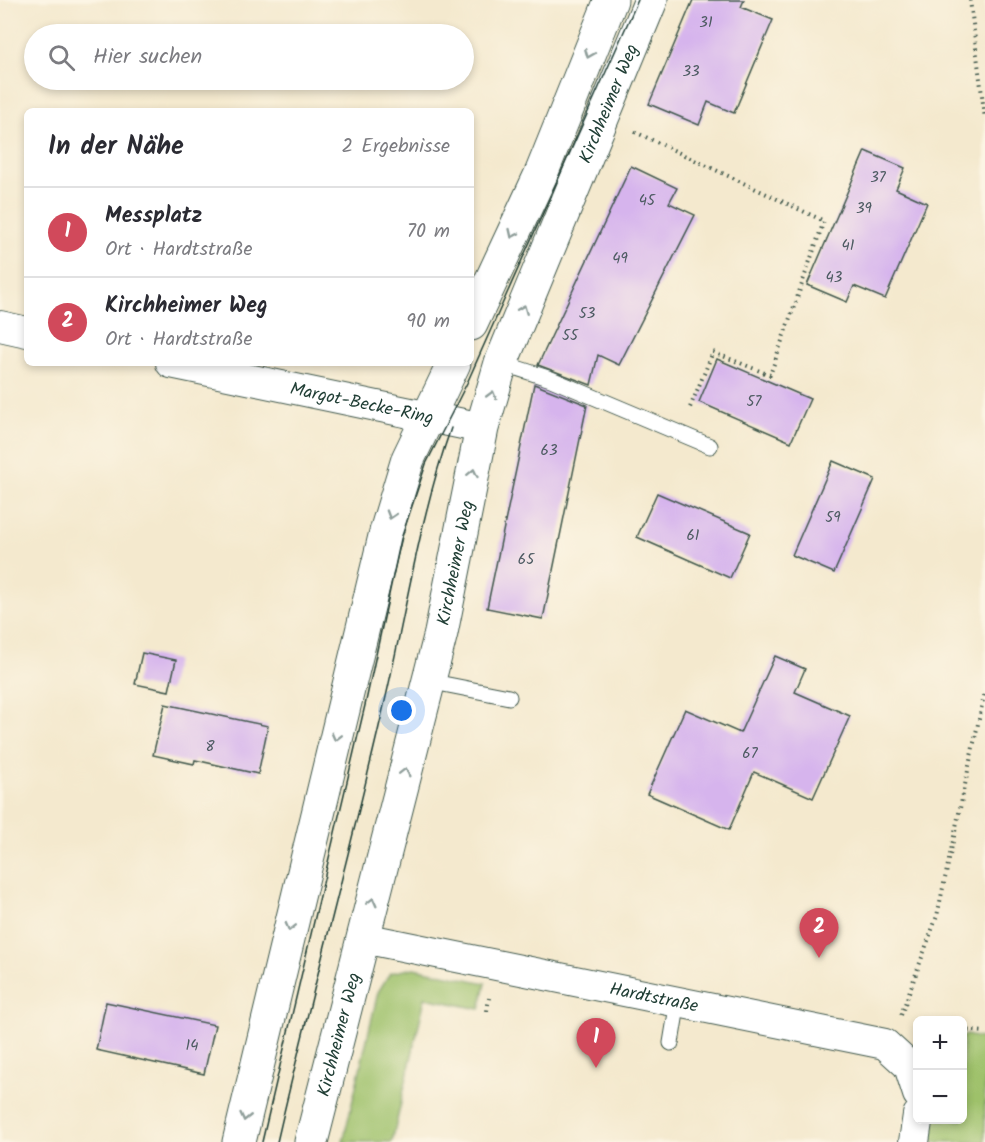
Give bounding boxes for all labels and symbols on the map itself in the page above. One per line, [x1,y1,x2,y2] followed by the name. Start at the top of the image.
[699,11,713,35] house number: 31
[572,40,647,168] street label: Kirchheimer Weg
[584,48,596,59] one-way arrow
[682,60,700,84] house number: 33
[870,166,887,190] house number: 37
[639,189,656,213] house number: 45
[856,197,873,221] house number: 39
[509,227,521,238] one-way arrow
[842,234,855,258] house number: 41
[612,247,628,271] house number: 49
[826,266,843,290] house number: 43
[579,302,596,326] house number: 53
[516,304,528,315] one-way arrow
[562,324,579,348] house number: 55
[287,375,436,433] street label: Margot-Becke-Ring
[485,390,497,401] one-way arrow
[747,390,763,414] house number: 57
[541,439,558,463] house number: 63
[466,468,479,478] one-way arrow
[430,498,483,628] street label: Kirchheimer Weg
[825,506,841,530] house number: 59
[386,509,398,520] one-way arrow
[686,524,700,548] house number: 61
[518,548,535,572] house number: 65
[387,696,416,725] your location
[331,732,344,742] one-way arrow
[205,735,215,759] house number: 8
[742,742,759,766] house number: 67
[398,767,411,777] one-way arrow
[365,897,378,907] one-way arrow
[800,908,838,958] pin: 2
[285,922,298,932] one-way arrow
[310,970,370,1100] street label: Kirchheimer Weg
[607,975,701,1022] street label: Hardtstraße
[576,1018,616,1068] pin: 1
[186,1034,198,1058] house number: 14
[240,1111,253,1121] one-way arrow

